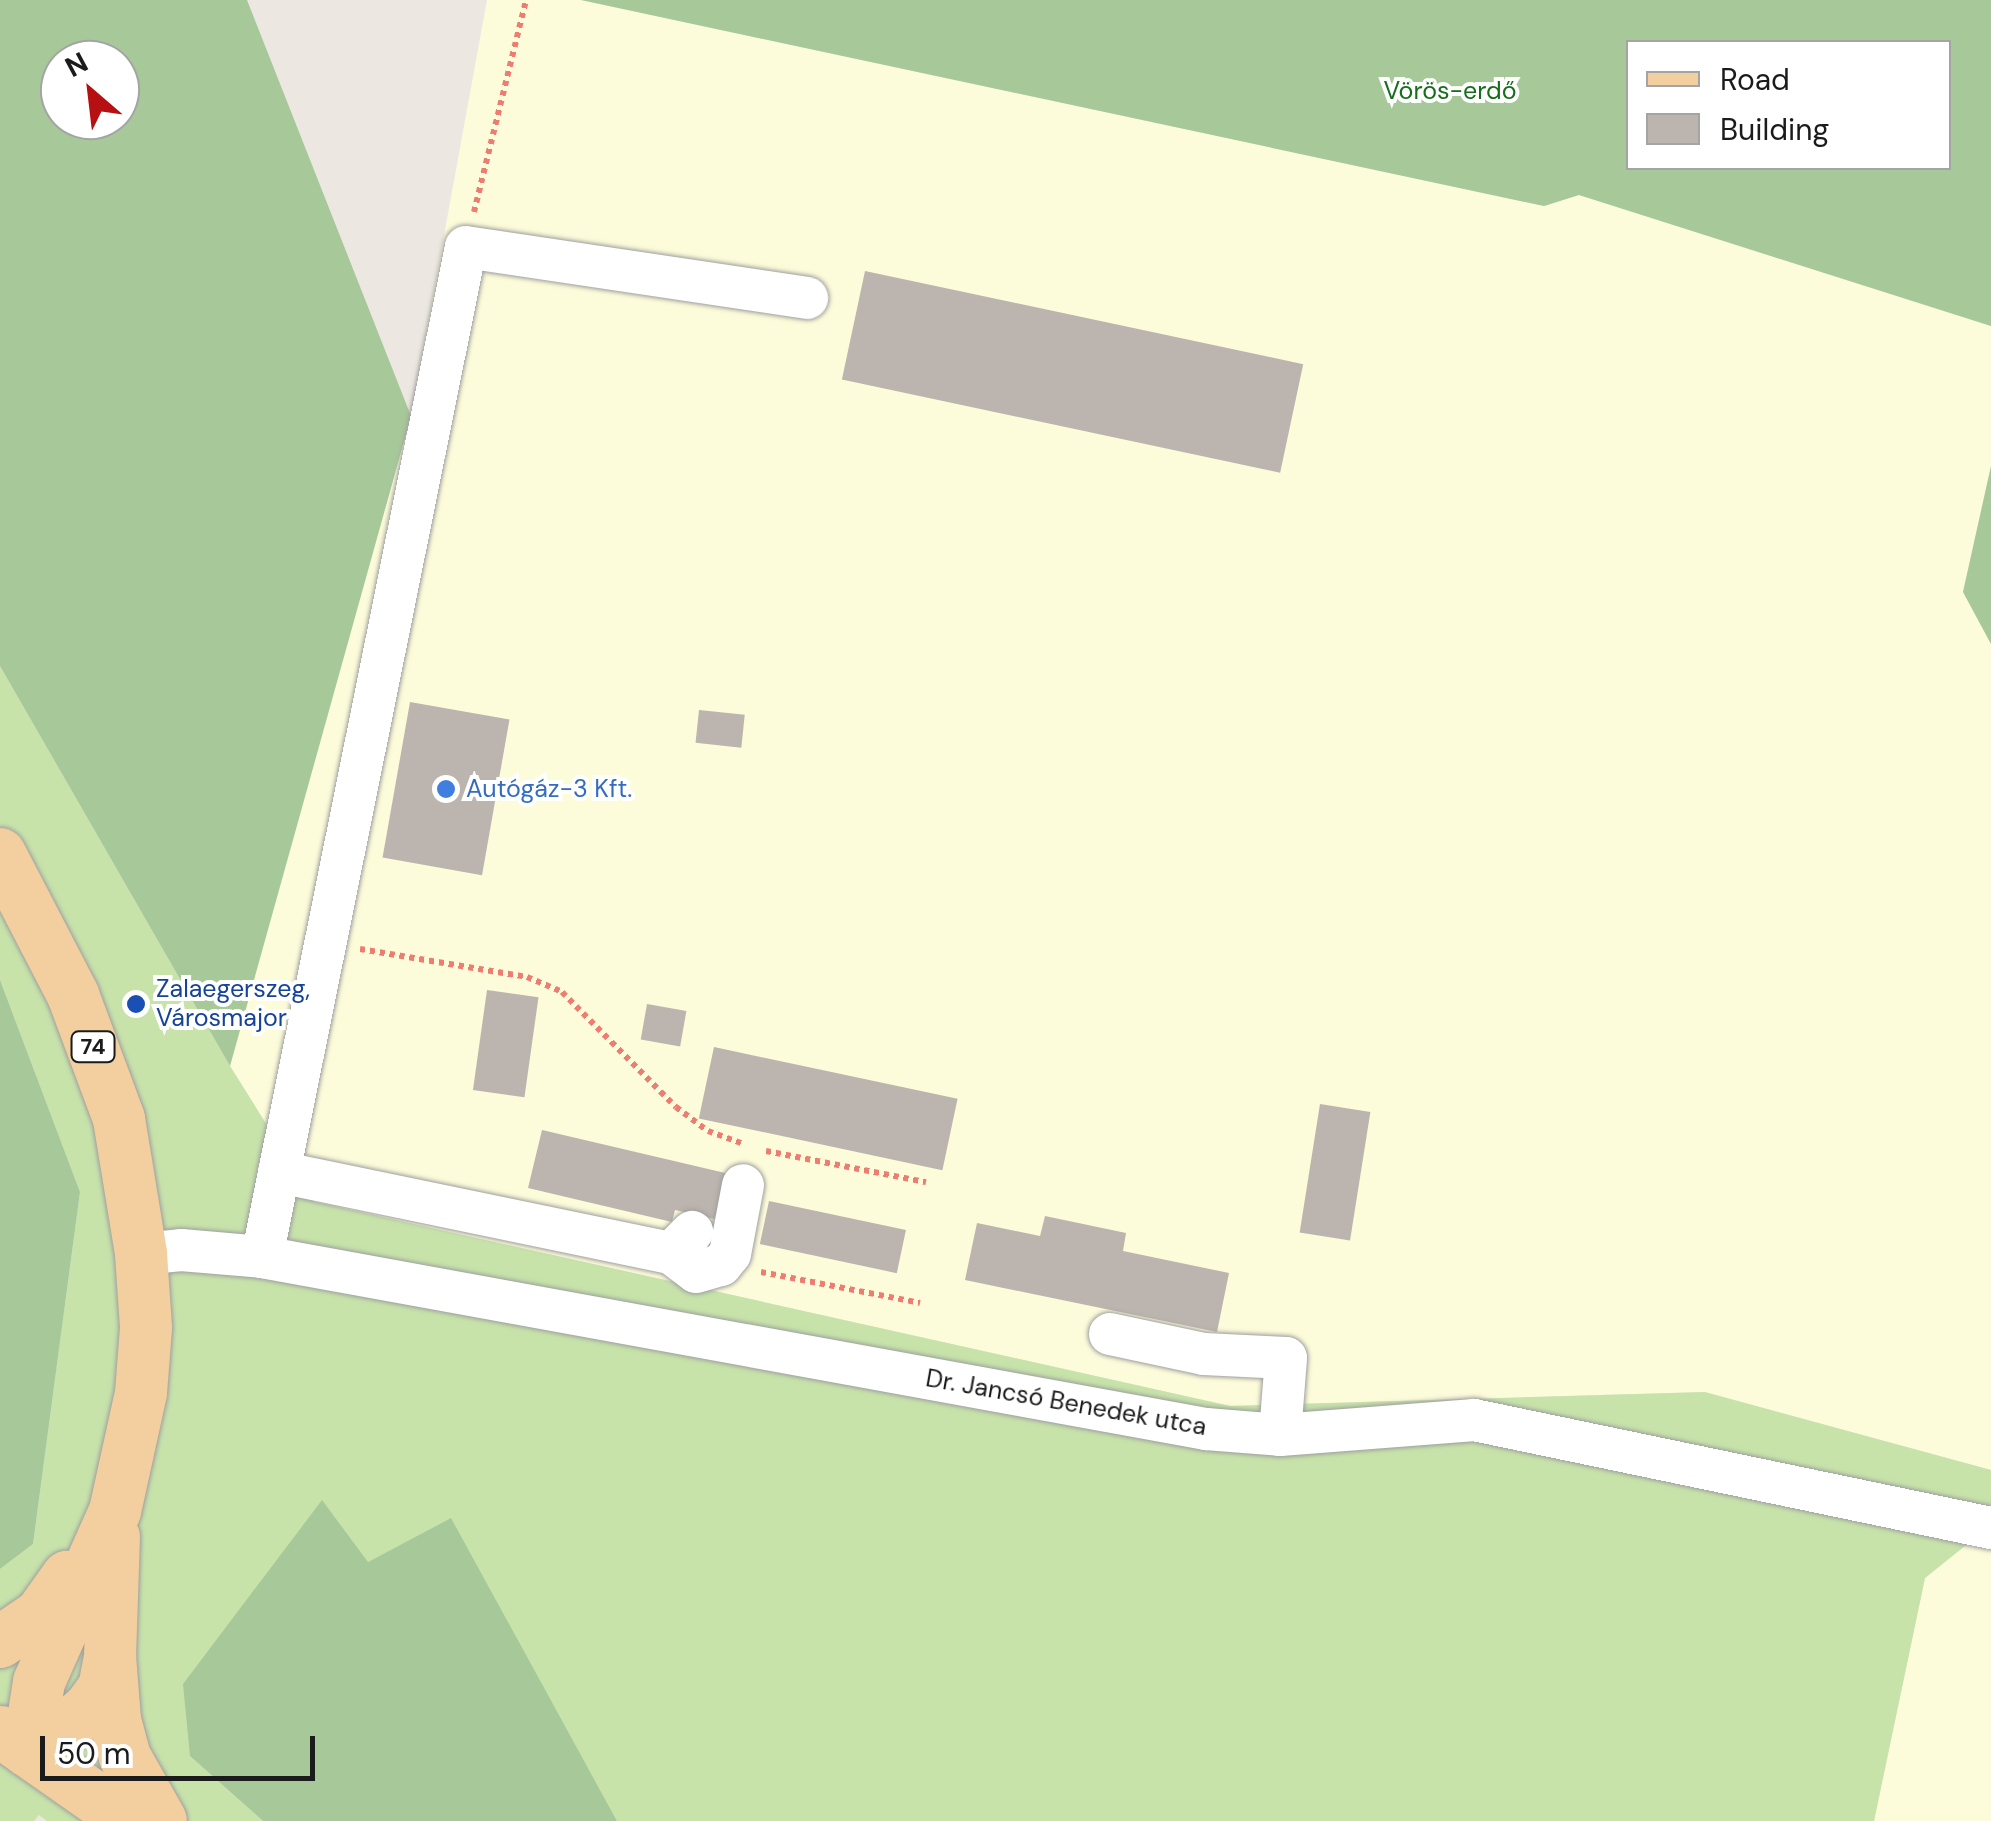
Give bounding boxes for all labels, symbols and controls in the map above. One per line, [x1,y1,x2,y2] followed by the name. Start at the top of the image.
[40,40,140,140] north arrow
[1626,40,1951,170] legend
[59,44,94,86] text: N
[1720,60,1790,99] text: Road
[1383,76,1517,106] park label: Vörös-erdő
[1720,110,1829,149] text: Building
[466,774,632,804] place label: Autógáz-3 Kft.
[435,778,457,800] marker: Autógáz-3 Kft.
[156,975,310,1034] place label: Zalaegerszeg, Városmajor
[125,993,147,1015] marker: Zalaegerszeg, Városmajor
[70,1030,116,1064] road number: 74
[923,1364,1209,1442] street label: Dr. Jancsó Benedek utca
[45,1716,320,1778] scale bar
[57,1734,131,1773] text: 50 m

